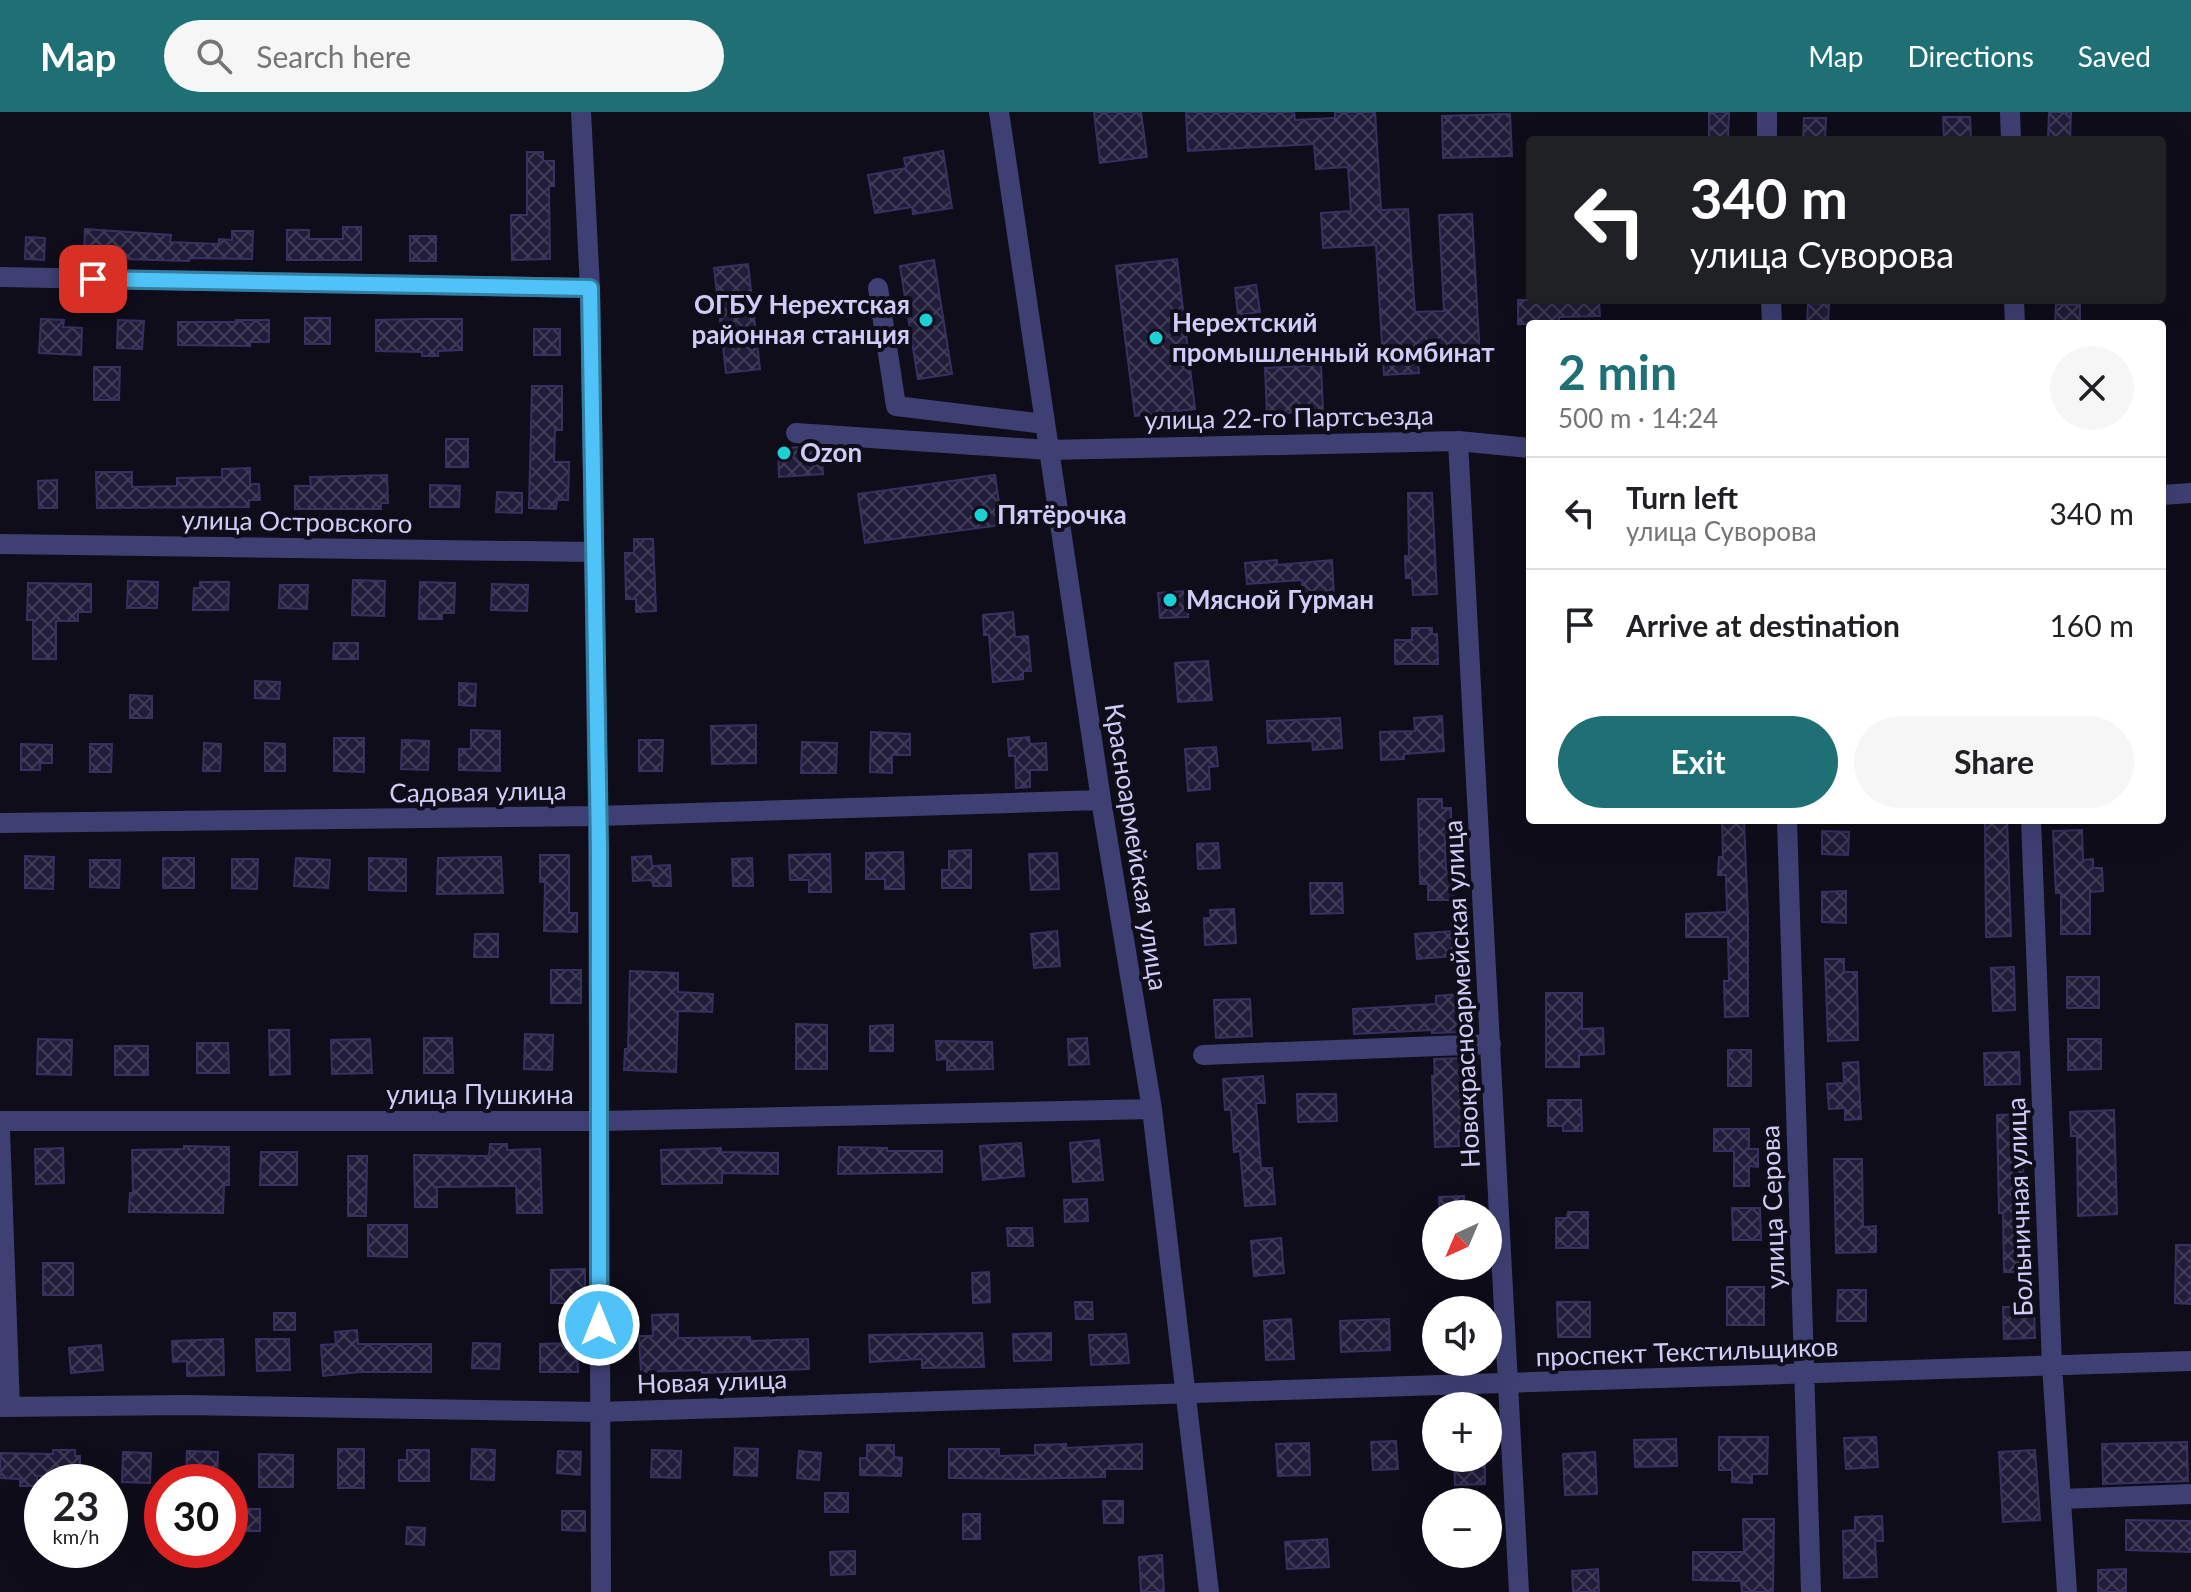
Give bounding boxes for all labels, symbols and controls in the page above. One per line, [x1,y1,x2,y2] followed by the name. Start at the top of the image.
[164,20,724,92] search box
[40,33,116,79] text: Map
[192,34,236,78] icon: search
[256,38,411,74] text: Search here
[1808,39,1863,73] text: Map
[1907,39,2034,73] text: Directions
[2078,39,2151,73] text: Saved
[1690,164,1848,231] text: 340 m
[1558,168,1662,272] icon: left
[1690,232,1954,276] text: улица Суворова
[59,245,127,313] pin
[71,257,115,301] icon: arrive
[691,288,910,350] place label: ОГБУ Нерехтская районная станция
[1172,306,1495,368] place label: Нерехтский промышленный комбинат
[917,311,935,329] marker: ОГБУ Нерехтская районная станция
[1147,329,1165,347] marker: Нерехтский промышленный комбинат
[1558,343,1677,400] text: 2 min
[2050,346,2134,430] button: close
[1144,398,1434,436] street label: улица 22-го Партсъезда
[1558,402,1718,434] text: 500 m · 14:24
[800,436,862,468] place label: Ozon
[775,444,793,462] marker: Ozon
[1626,479,1738,515] text: Turn left
[1558,491,1602,535] icon: left
[2049,495,2134,531] text: 340 m
[997,498,1127,530] place label: Пятёрочка
[181,503,413,539] street label: улица Островского
[972,506,990,524] marker: Пятёрочка
[1626,515,1817,547] text: улица Суворова
[1186,583,1374,615] place label: Мясной Гурман
[1161,591,1179,609] marker: Мясной Гурман
[1558,603,1602,647] icon: arrive
[1626,607,1900,643] text: Arrive at destination
[2049,607,2134,643] text: 160 m
[1098,701,1175,993] street label: Красноармейская улица
[1558,716,1838,808] button: Exit
[1854,716,2134,808] button: Share
[389,773,567,809] street label: Садовая улица
[1436,819,1486,1169] street label: Новокрасноармейская улица
[386,1078,574,1110] street label: улица Пушкина
[1999,1097,2039,1317] street label: Больничная улица
[1753,1125,1791,1289] street label: улица Серова
[1422,1200,1502,1280] north arrow
[1422,1200,1502,1568] map controls
[557,1283,641,1367] position arrow
[1422,1296,1502,1376] button: sound
[1535,1330,1839,1372] street label: проспект Текстильщиков
[636,1362,788,1400] street label: Новая улица
[1422,1392,1502,1472] button: +
[144,1464,248,1568] speed limit sign: 30
[53,1482,99,1530] text: 23
[1422,1488,1502,1568] button: −
[53,1524,99,1548] text: km/h

